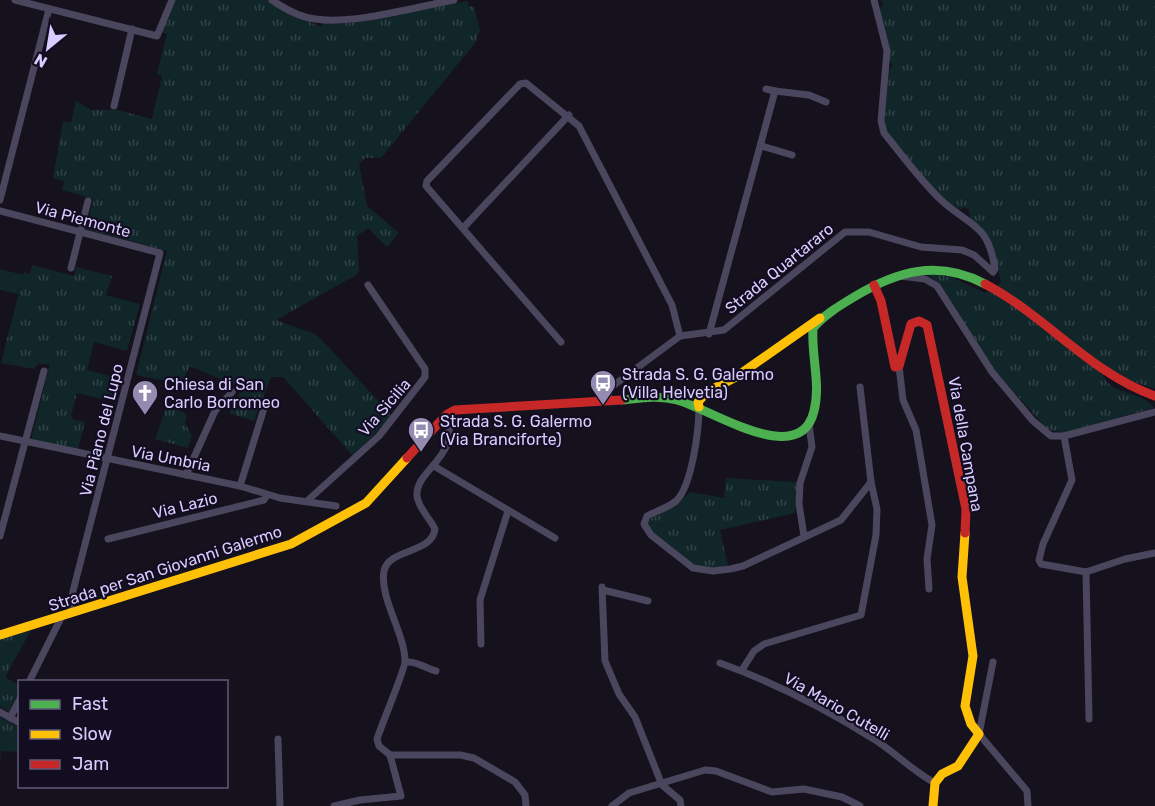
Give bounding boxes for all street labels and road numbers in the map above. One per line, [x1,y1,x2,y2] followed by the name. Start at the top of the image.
[33,198,133,241] street label: Via Piemonte
[721,219,837,318] street label: Strada Quartararo
[76,362,127,499] street label: Via Piano del Lupo
[354,375,415,440] street label: Via Sicilia
[944,375,987,513] street label: Via della Campana
[129,441,212,476] street label: Via Umbria
[151,488,219,523] street label: Via Lazio
[46,522,284,615] street label: Strada per San Giovanni Galermo
[781,669,893,744] street label: Via Mario Cutelli

